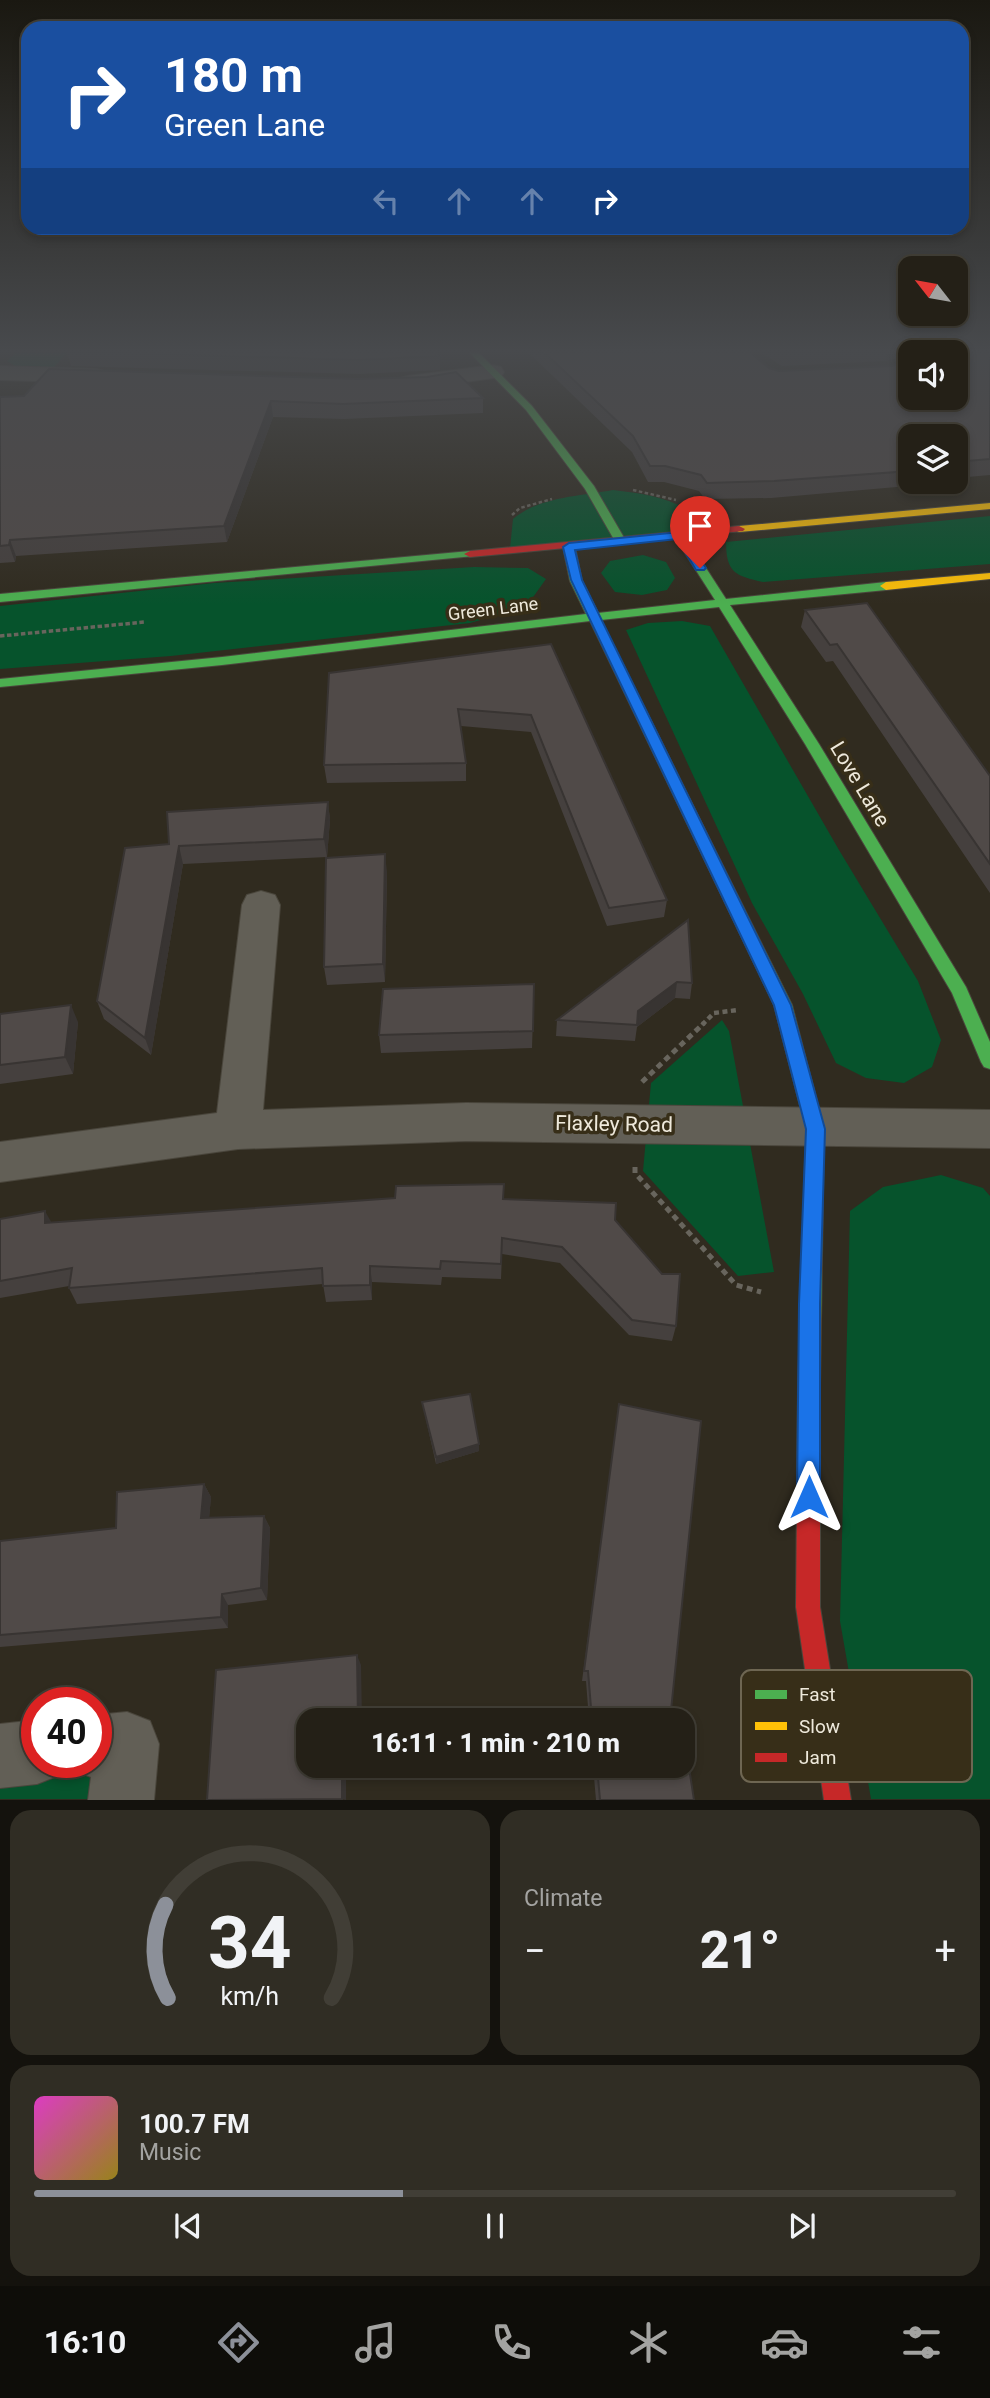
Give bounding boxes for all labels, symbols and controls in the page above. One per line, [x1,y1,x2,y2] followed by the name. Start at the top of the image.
[164,47,303,104] text: 180 m
[49,49,140,140] icon: right
[164,106,325,144] text: Green Lane
[367,182,405,220] icon: left
[440,182,478,220] icon: ahead
[513,182,551,220] icon: ahead
[586,182,624,220] icon: right
[898,256,968,326] north arrow
[898,256,968,494] map controls
[898,340,968,410] button: sound
[898,424,968,494] button: layers
[670,496,730,568] pin
[681,507,719,545] icon: arrive
[447,593,539,624] street label: Green Lane
[825,737,895,831] street label: Love Lane
[555,1111,673,1137] street label: Flaxley Road
[772,1460,846,1534] position arrow
[741,1670,972,1782] legend
[799,1683,836,1706] text: Fast
[21,1687,112,1778] speed limit sign: 40
[799,1715,840,1738] text: Slow
[371,1728,620,1758] text: 16:11 · 1 min · 210 m
[799,1746,836,1769] text: Jam
[524,1885,603,1912] text: Climate
[208,1901,292,1987] text: 34
[700,1920,780,1981] text: 21°
[524,1929,546,1973] text: −
[934,1929,956,1973] text: +
[221,1982,279,2011] text: km/h
[139,2109,250,2139] text: 100.7 FM
[139,2139,201,2166] text: Music
[169,2207,207,2245] icon: previous
[476,2207,514,2245] icon: pause
[783,2207,821,2245] icon: next
[214,2318,263,2367] icon: directions
[351,2318,400,2367] icon: music
[487,2318,536,2367] icon: phone
[624,2318,673,2367] icon: climate
[760,2318,809,2367] icon: car
[897,2318,946,2367] icon: filters
[44,2323,126,2361] text: 16:10

